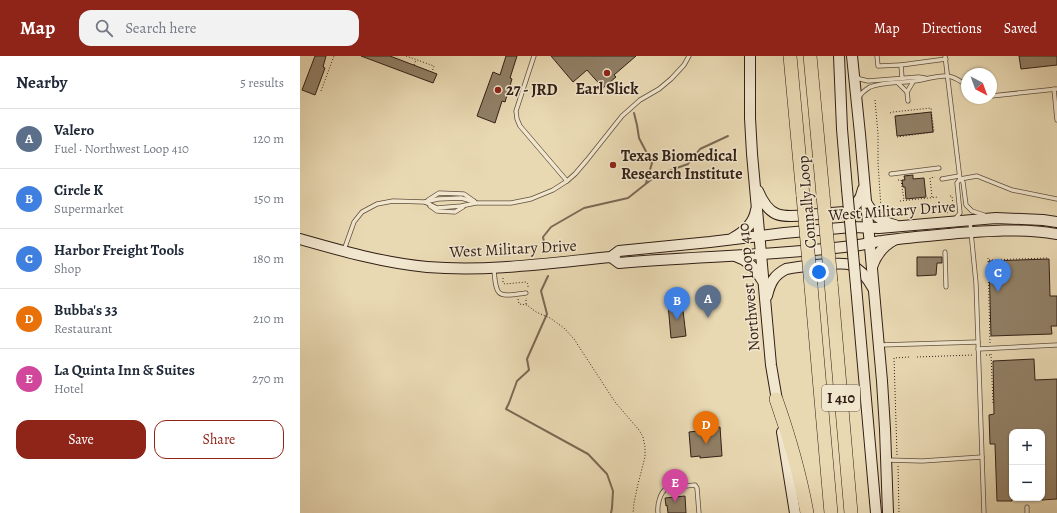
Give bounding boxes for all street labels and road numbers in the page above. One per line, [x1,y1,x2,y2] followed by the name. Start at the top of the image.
[792,155,822,249] street label: Connally Loop
[827,196,956,226] street label: West Military Drive
[732,222,766,352] street label: Northwest Loop 410
[448,235,577,263] street label: West Military Drive
[822,385,860,411] road number: I 410

